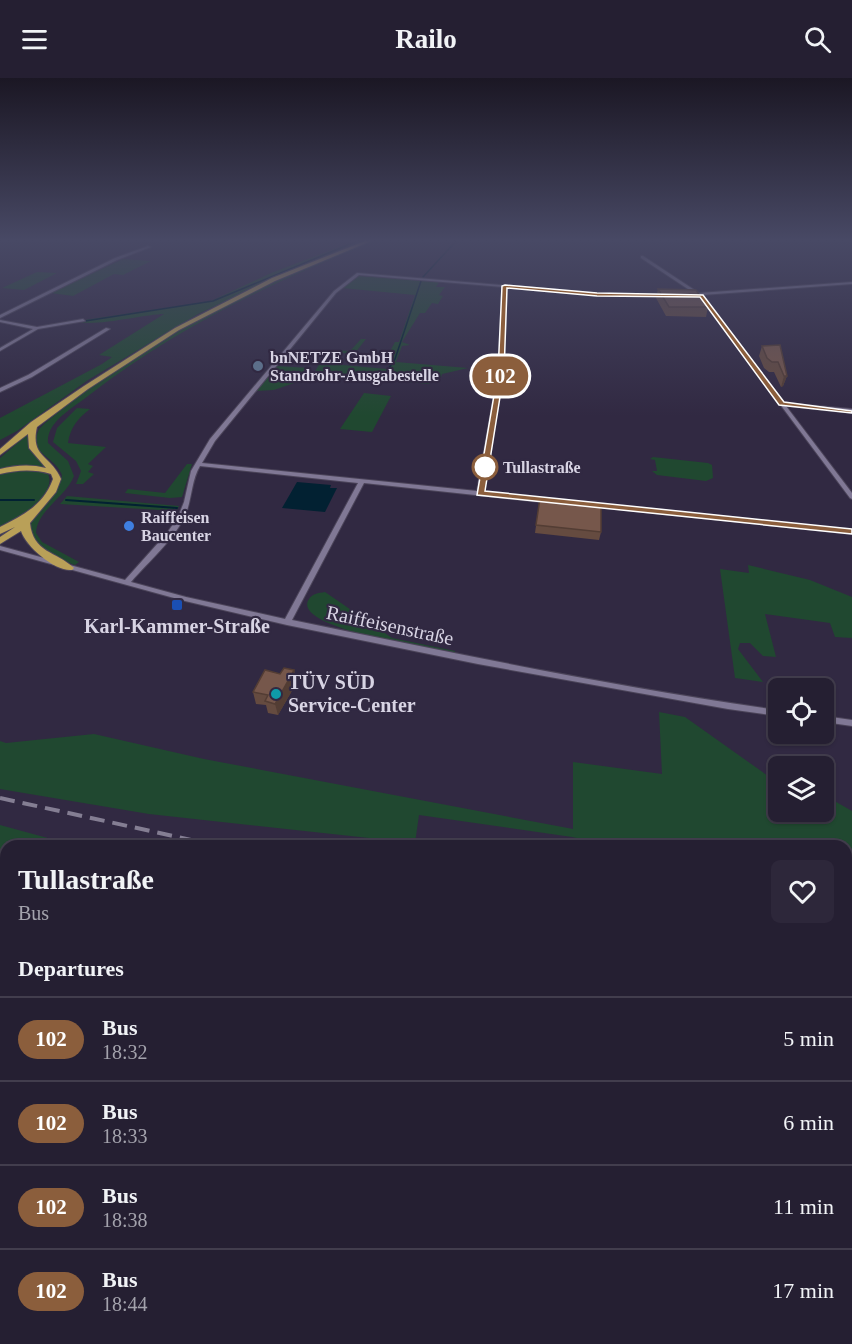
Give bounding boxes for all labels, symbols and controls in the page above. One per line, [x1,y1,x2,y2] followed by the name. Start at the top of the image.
[18,23,51,56] icon: menu
[801,23,834,56] icon: search
[395,24,457,54] text: Railo
[270,349,439,385] place label: bnNETZE GmbH Standrohr-Ausgabestelle
[466,356,534,396] line badge: 102
[251,359,265,373] marker: bnNETZE GmbH Standrohr-Ausgabestelle
[484,364,516,388] text: 102
[472,454,498,480] marker: Tullastraße
[503,459,581,476] place label: Tullastraße
[141,509,211,544] place label: Raiffeisen Baucenter
[122,519,136,533] marker: Raiffeisen Baucenter
[170,598,184,612] marker: Karl-Kammer-Straße
[324,601,456,649] street label: Raiffeisenstraße
[84,615,270,637] place label: Karl-Kammer-Straße
[288,671,416,716] place label: TÜV SÜD Service-Center
[768,678,834,822] map controls
[768,678,834,744] button: locate
[269,687,283,701] marker: TÜV SÜD Service-Center
[768,756,834,822] button: layers
[771,860,834,923] button: heart
[18,864,154,895] text: Tullastraße
[18,902,49,924] text: Bus
[18,956,124,981] text: Departures
[102,1015,137,1040] text: Bus
[783,1026,834,1051] text: 5 min
[35,1027,67,1051] text: 102
[102,1041,148,1063] text: 18:32
[102,1099,137,1124] text: Bus
[783,1110,834,1135] text: 6 min
[35,1111,67,1135] text: 102
[102,1125,148,1147] text: 18:33
[102,1183,137,1208] text: Bus
[773,1194,834,1219] text: 11 min
[35,1195,67,1219] text: 102
[102,1209,148,1231] text: 18:38
[102,1267,137,1292] text: Bus
[772,1278,834,1303] text: 17 min
[35,1279,67,1303] text: 102
[102,1293,148,1315] text: 18:44

